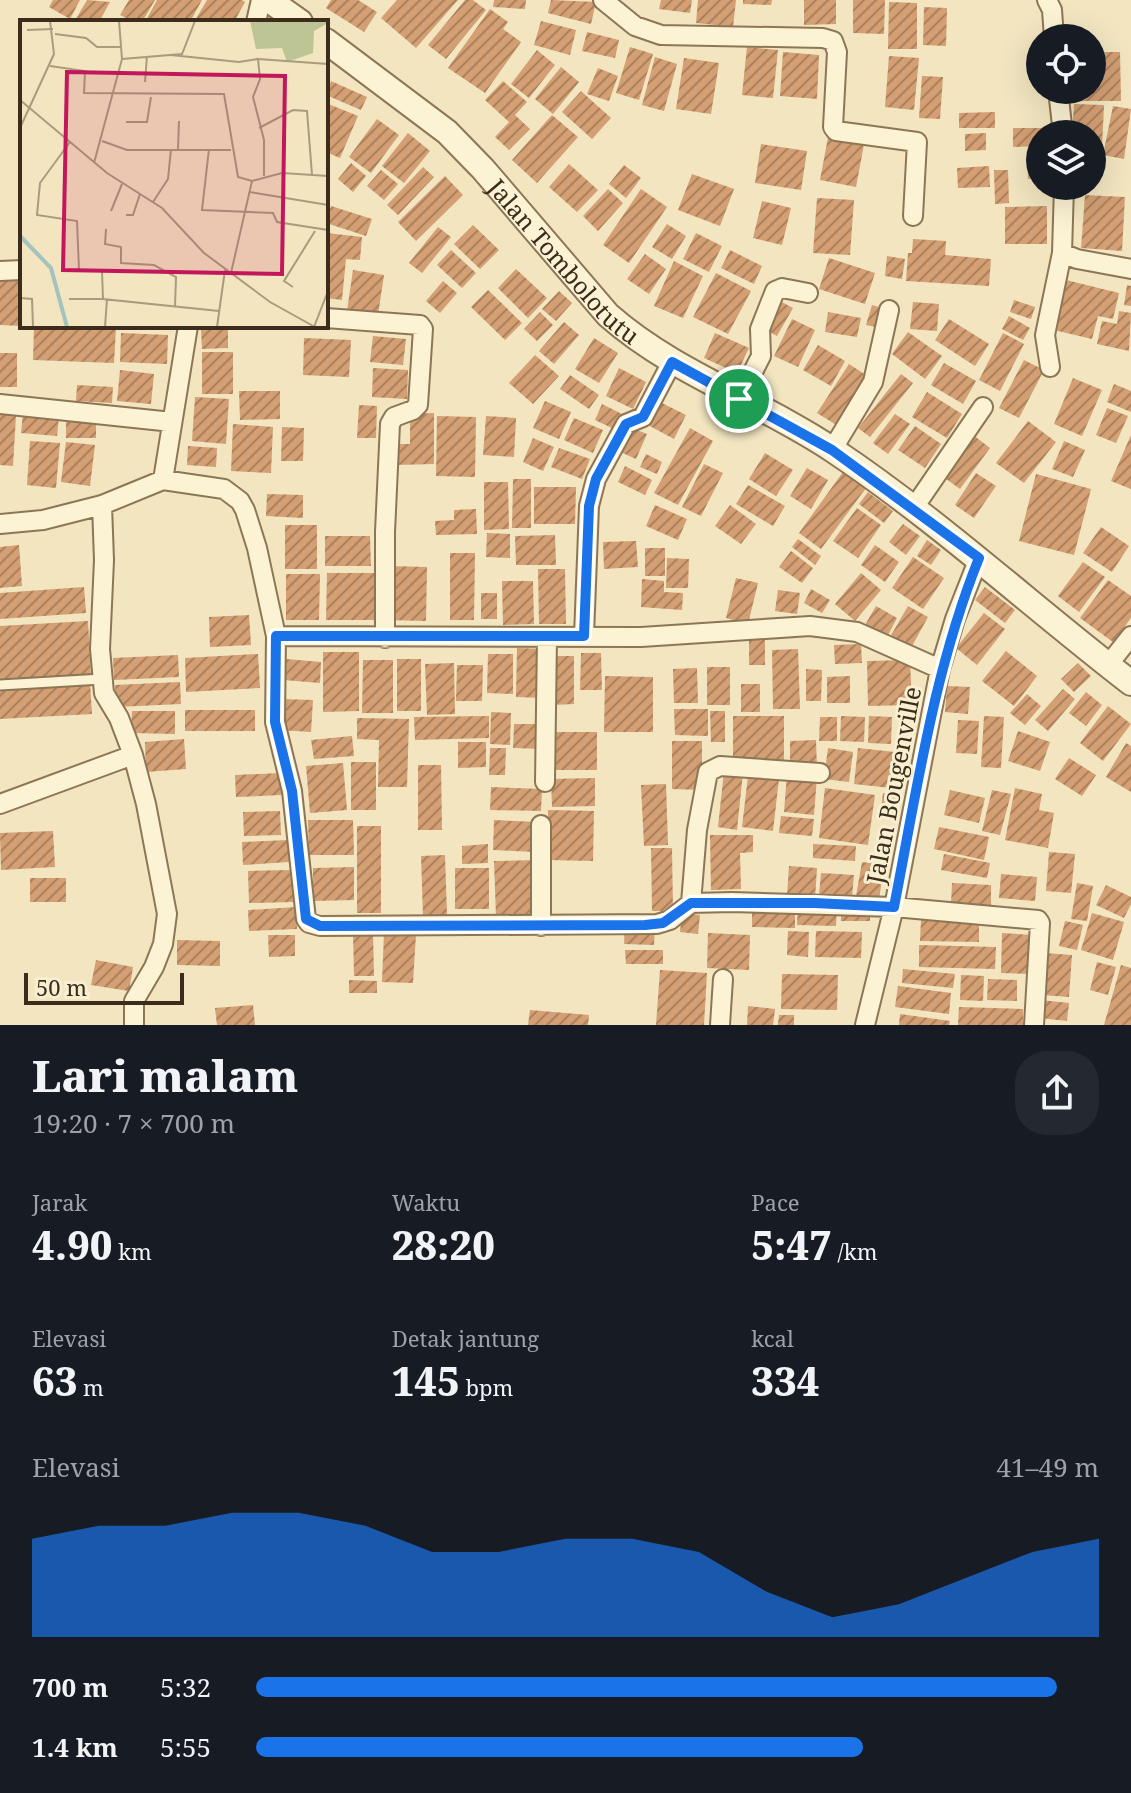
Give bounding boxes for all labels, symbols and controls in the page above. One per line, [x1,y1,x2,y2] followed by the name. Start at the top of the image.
[20,20,328,328] inset map
[1026,24,1106,200] map controls
[1026,24,1106,104] button: locate
[1026,120,1106,200] button: layers
[481,170,647,351] street label: Jalan Tombolotutu
[705,365,773,433] pin
[717,377,761,421] icon: arrive
[858,684,928,887] street label: Jalan Bougenville
[24,969,184,1005] scale bar
[36,972,87,1002] text: 50 m
[32,1045,298,1105] text: Lari malam
[1015,1051,1099,1135] button: share
[32,1105,235,1141] text: 19:20 · 7 × 700 m
[32,1187,87,1217] text: Jarak
[392,1187,460,1217] text: Waktu
[751,1187,800,1217] text: Pace
[32,1217,113,1272] text: 4.90
[392,1217,495,1272] text: 28:20
[751,1217,832,1272] text: 5:47
[113,1236,152,1266] text: km
[832,1236,878,1266] text: /km
[32,1323,106,1353] text: Elevasi
[392,1323,539,1353] text: Detak jantung
[751,1323,794,1353] text: kcal
[32,1353,77,1408] text: 63
[392,1353,460,1408] text: 145
[751,1353,819,1408] text: 334
[77,1372,104,1402] text: m
[460,1372,513,1402] text: bpm
[32,1449,120,1485] text: Elevasi
[997,1449,1099,1485] text: 41–49 m
[32,1669,108,1705] text: 700 m
[160,1669,211,1705] text: 5:32
[32,1729,118,1765] text: 1.4 km
[160,1729,211,1765] text: 5:55

